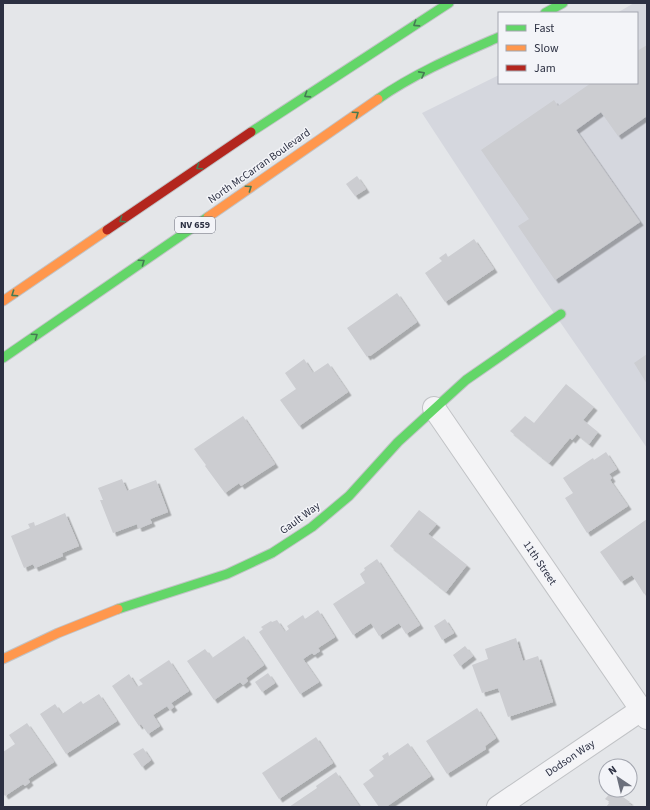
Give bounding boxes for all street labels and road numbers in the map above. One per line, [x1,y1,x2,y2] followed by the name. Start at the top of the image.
[205,125,313,207] street label: North McCarran Boulevard
[175,217,215,233] road number: NV 659
[277,498,323,538] street label: Gault Way
[520,538,560,588] street label: 11th Street
[542,736,598,780] street label: Dodson Way

